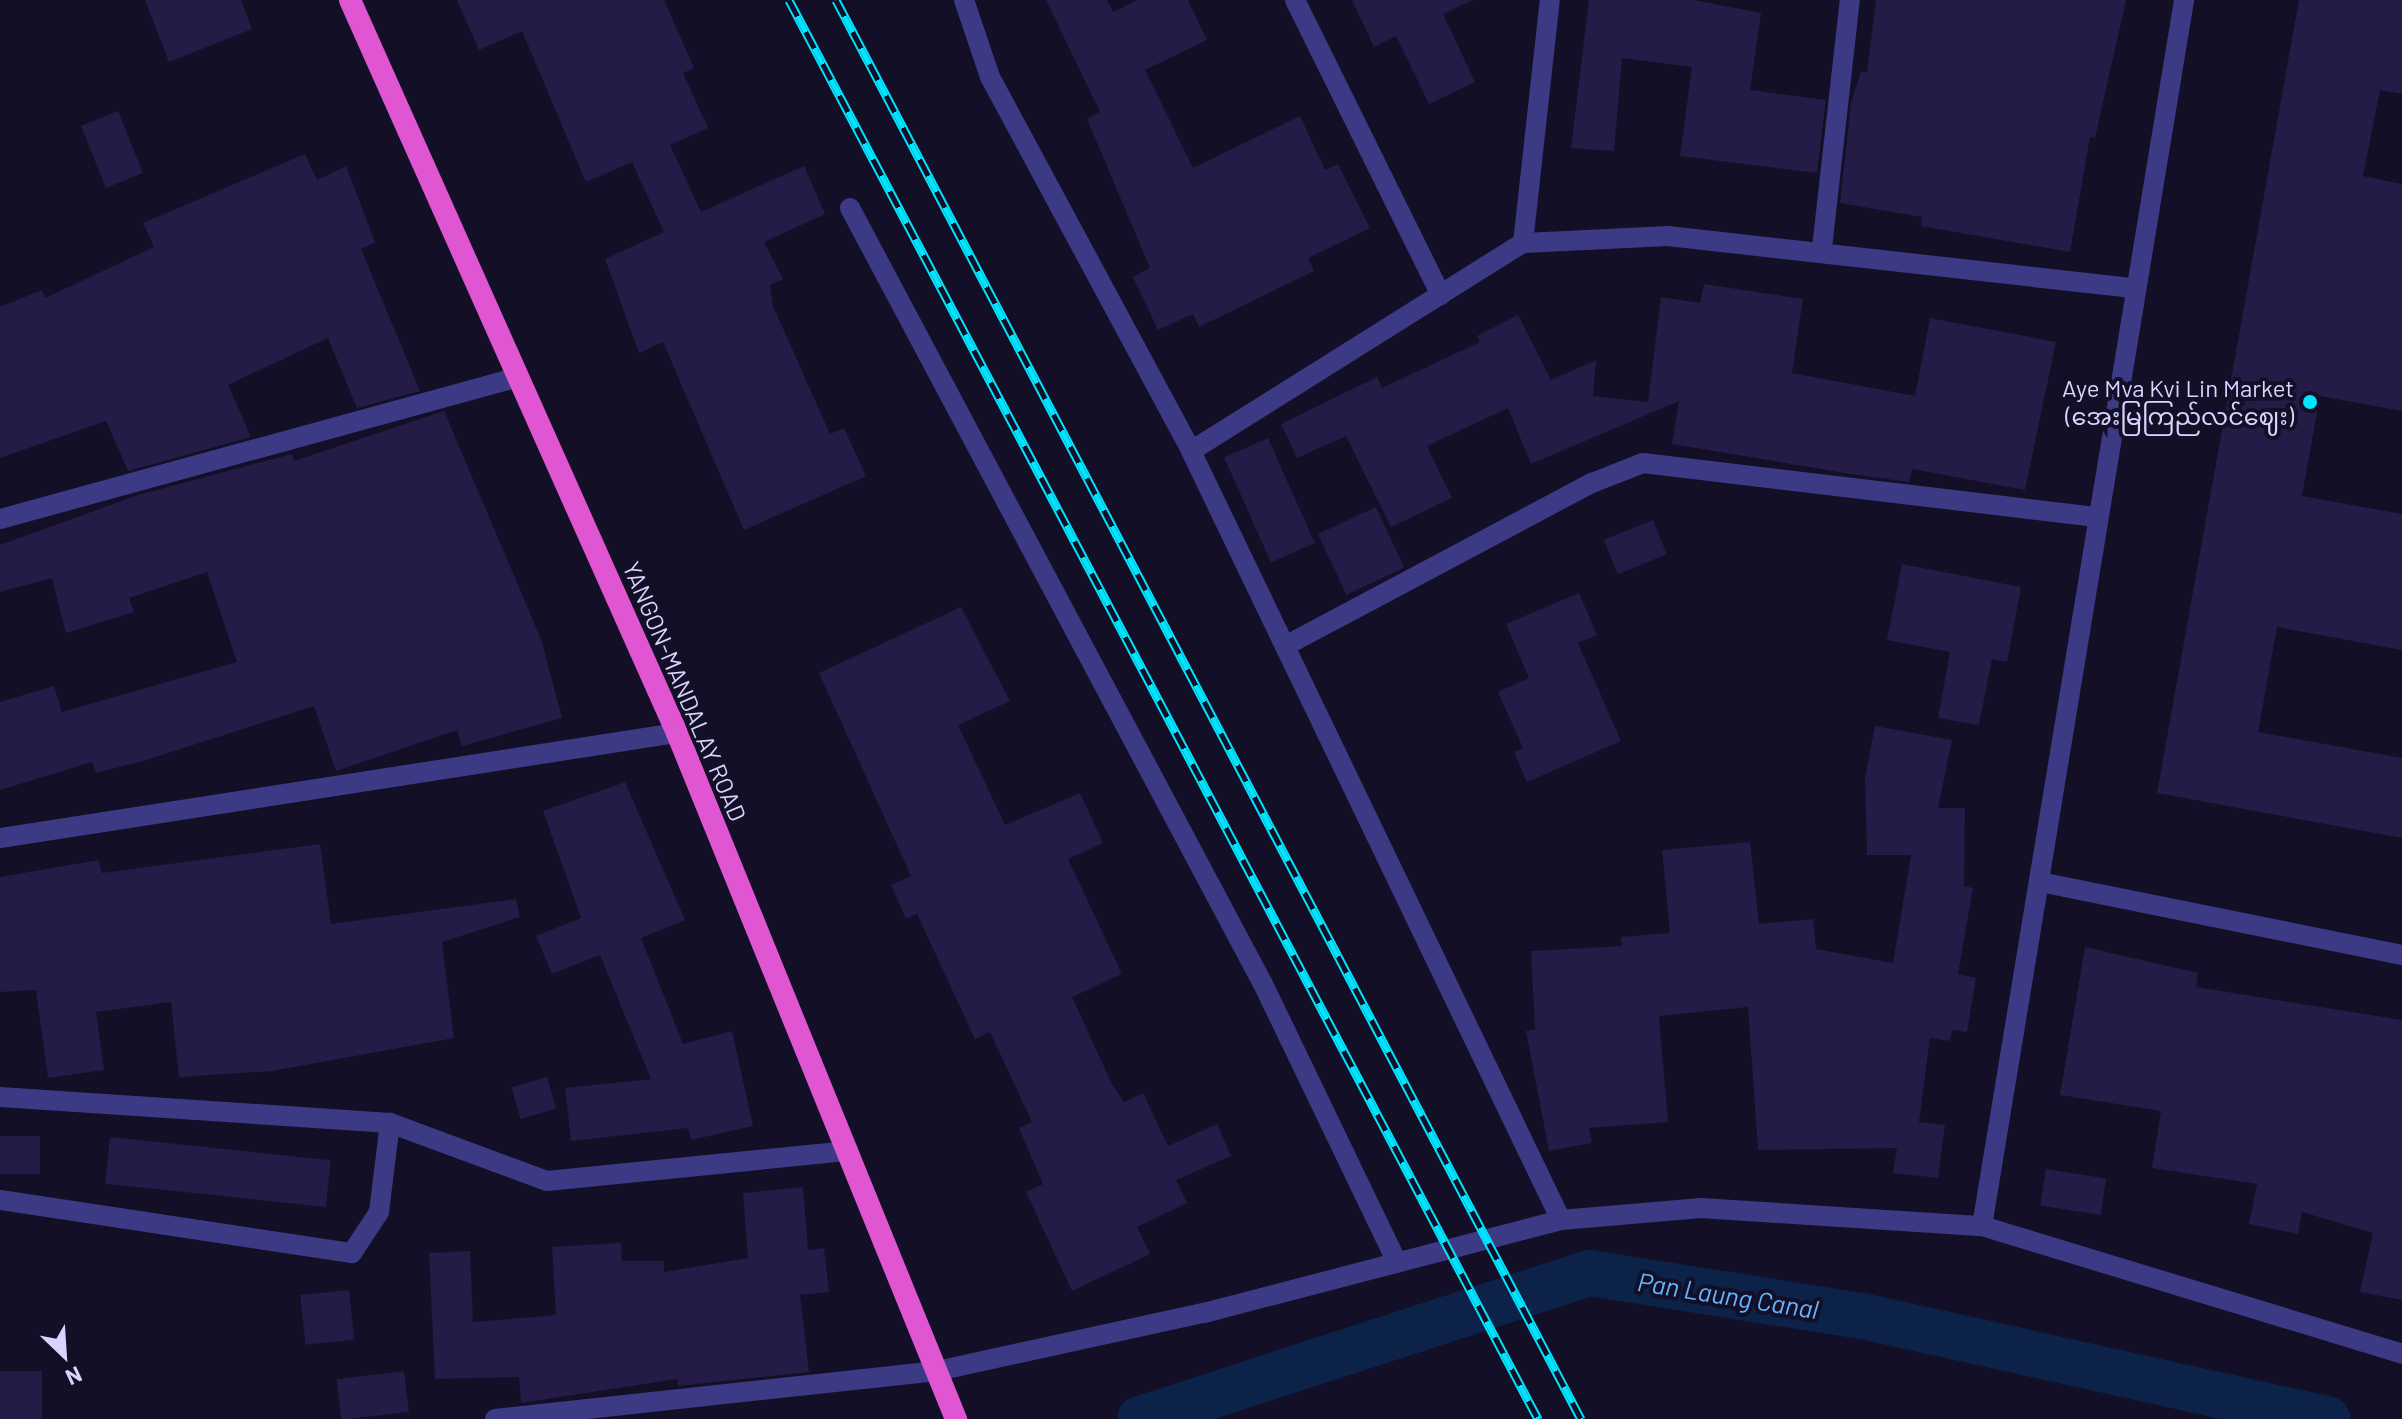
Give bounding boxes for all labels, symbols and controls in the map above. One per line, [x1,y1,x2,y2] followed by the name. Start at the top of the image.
[2062,374,2294,430] place label: Aye Mya Kyi Lin Market (အေးမြကြည်လင်ဈေး)
[2301,393,2319,411] marker: Aye Mya Kyi Lin Market (အေးမြကြည်လင်ဈေး)
[617,557,753,825] street label: YANGON-MANDALAY ROAD
[1635,1265,1821,1325] water label: Pan Laung Canal
[24,1315,104,1395] north arrow
[62,1362,86,1392] text: N

